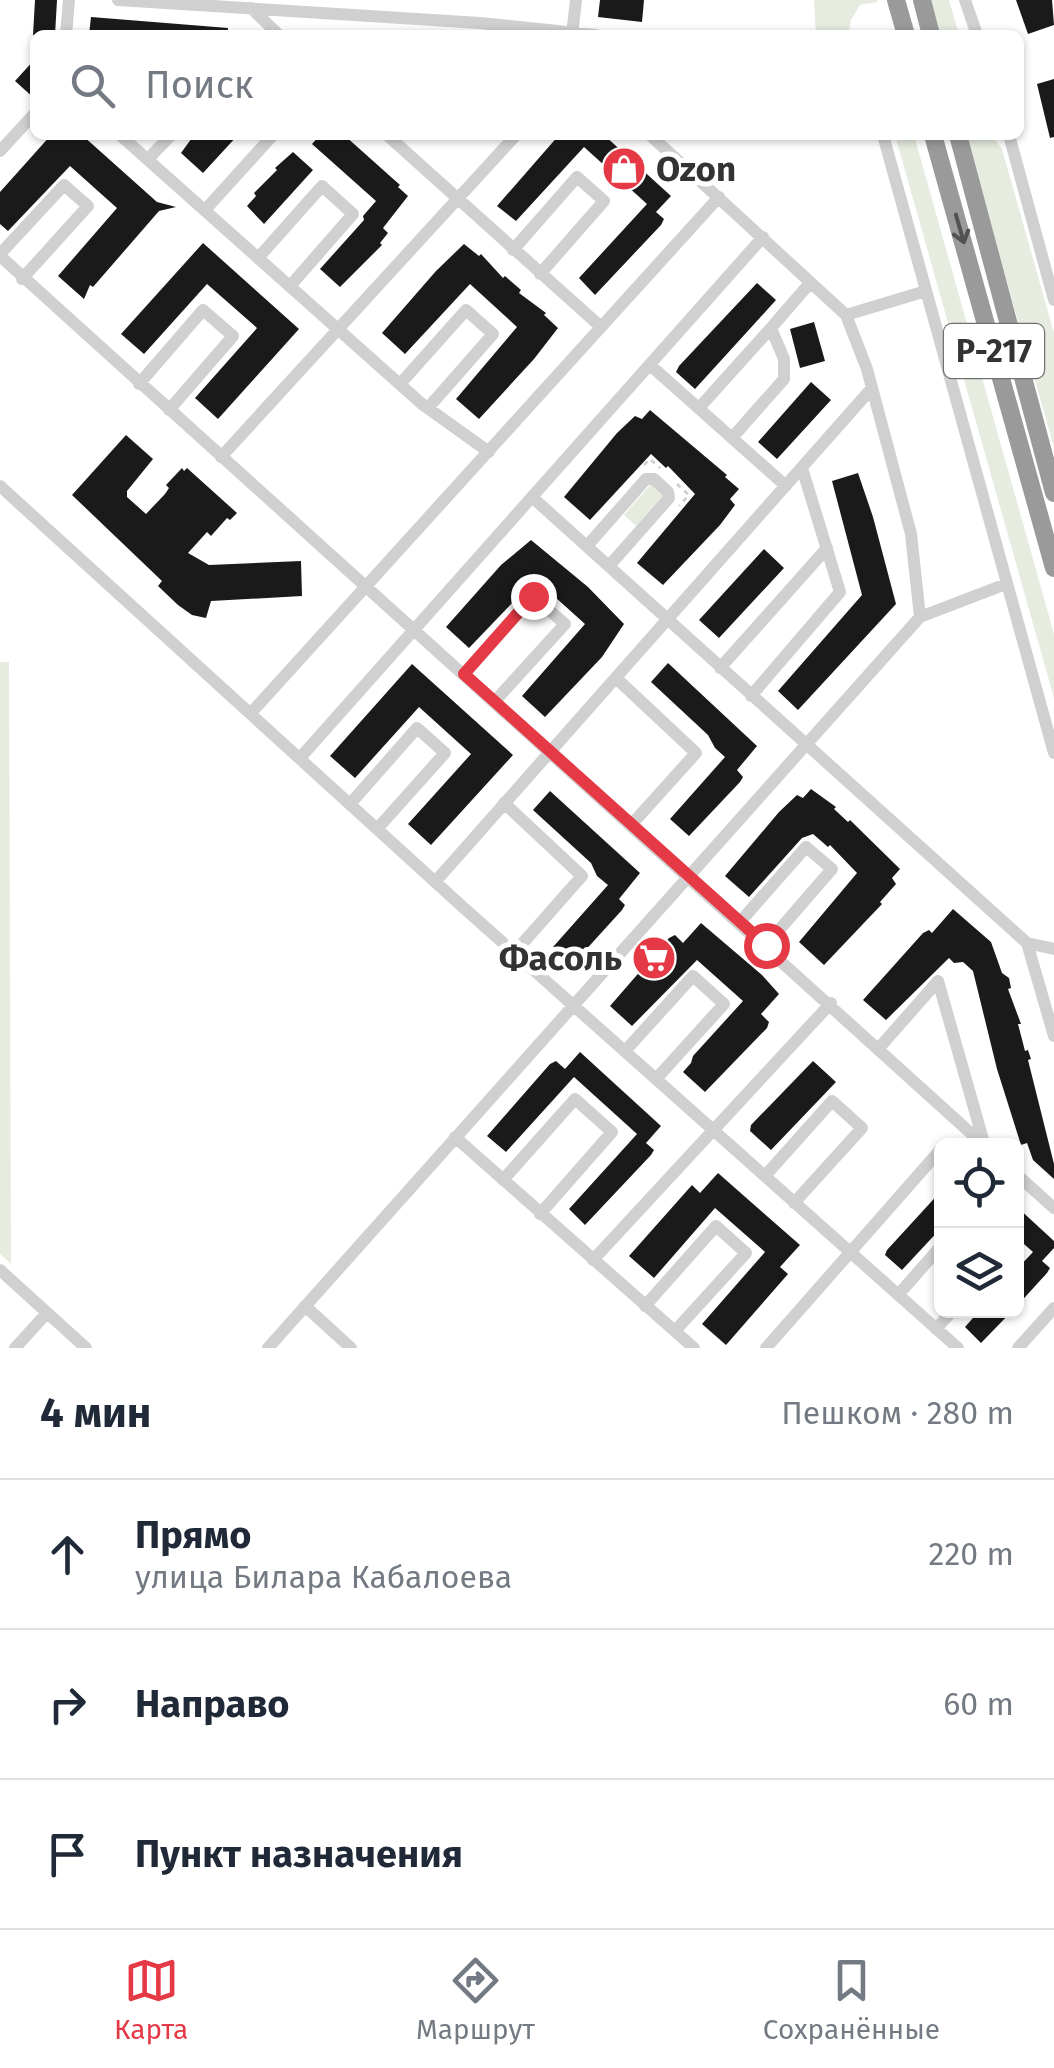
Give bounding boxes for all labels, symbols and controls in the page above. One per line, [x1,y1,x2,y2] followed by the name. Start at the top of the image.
[30,30,1024,140] search box
[65,58,120,113] icon: search
[145,62,254,108] text: Поиск
[601,146,647,192] shop icon: Ozon
[656,148,736,190] place label: Ozon
[951,213,970,244] one-way arrow
[944,324,1044,378] road number: Р-217
[511,574,557,620] route end
[744,923,790,969] route start
[631,935,677,981] supermarket icon: Фасоль
[499,937,622,979] place label: Фасоль
[934,1138,1024,1318] map controls
[934,1138,1024,1228] button: locate
[934,1228,1024,1318] button: layers
[40,1388,151,1438] text: 4 мин
[781,1394,1014,1432] text: Пешком · 280 m
[135,1512,251,1558] text: Прямо
[40,1527,95,1582] icon: ahead
[929,1535,1014,1573] text: 220 m
[135,1558,512,1596] text: улица Билара Кабалоева
[40,1677,95,1732] icon: right
[135,1681,289,1727] text: Направо
[943,1685,1014,1723] text: 60 m
[40,1827,95,1882] icon: arrive
[135,1831,463,1877] text: Пункт назначения
[114,1953,188,2046] tab: Карта
[416,1953,535,2046] tab: Маршрут
[763,1953,940,2046] tab: Сохранённые

